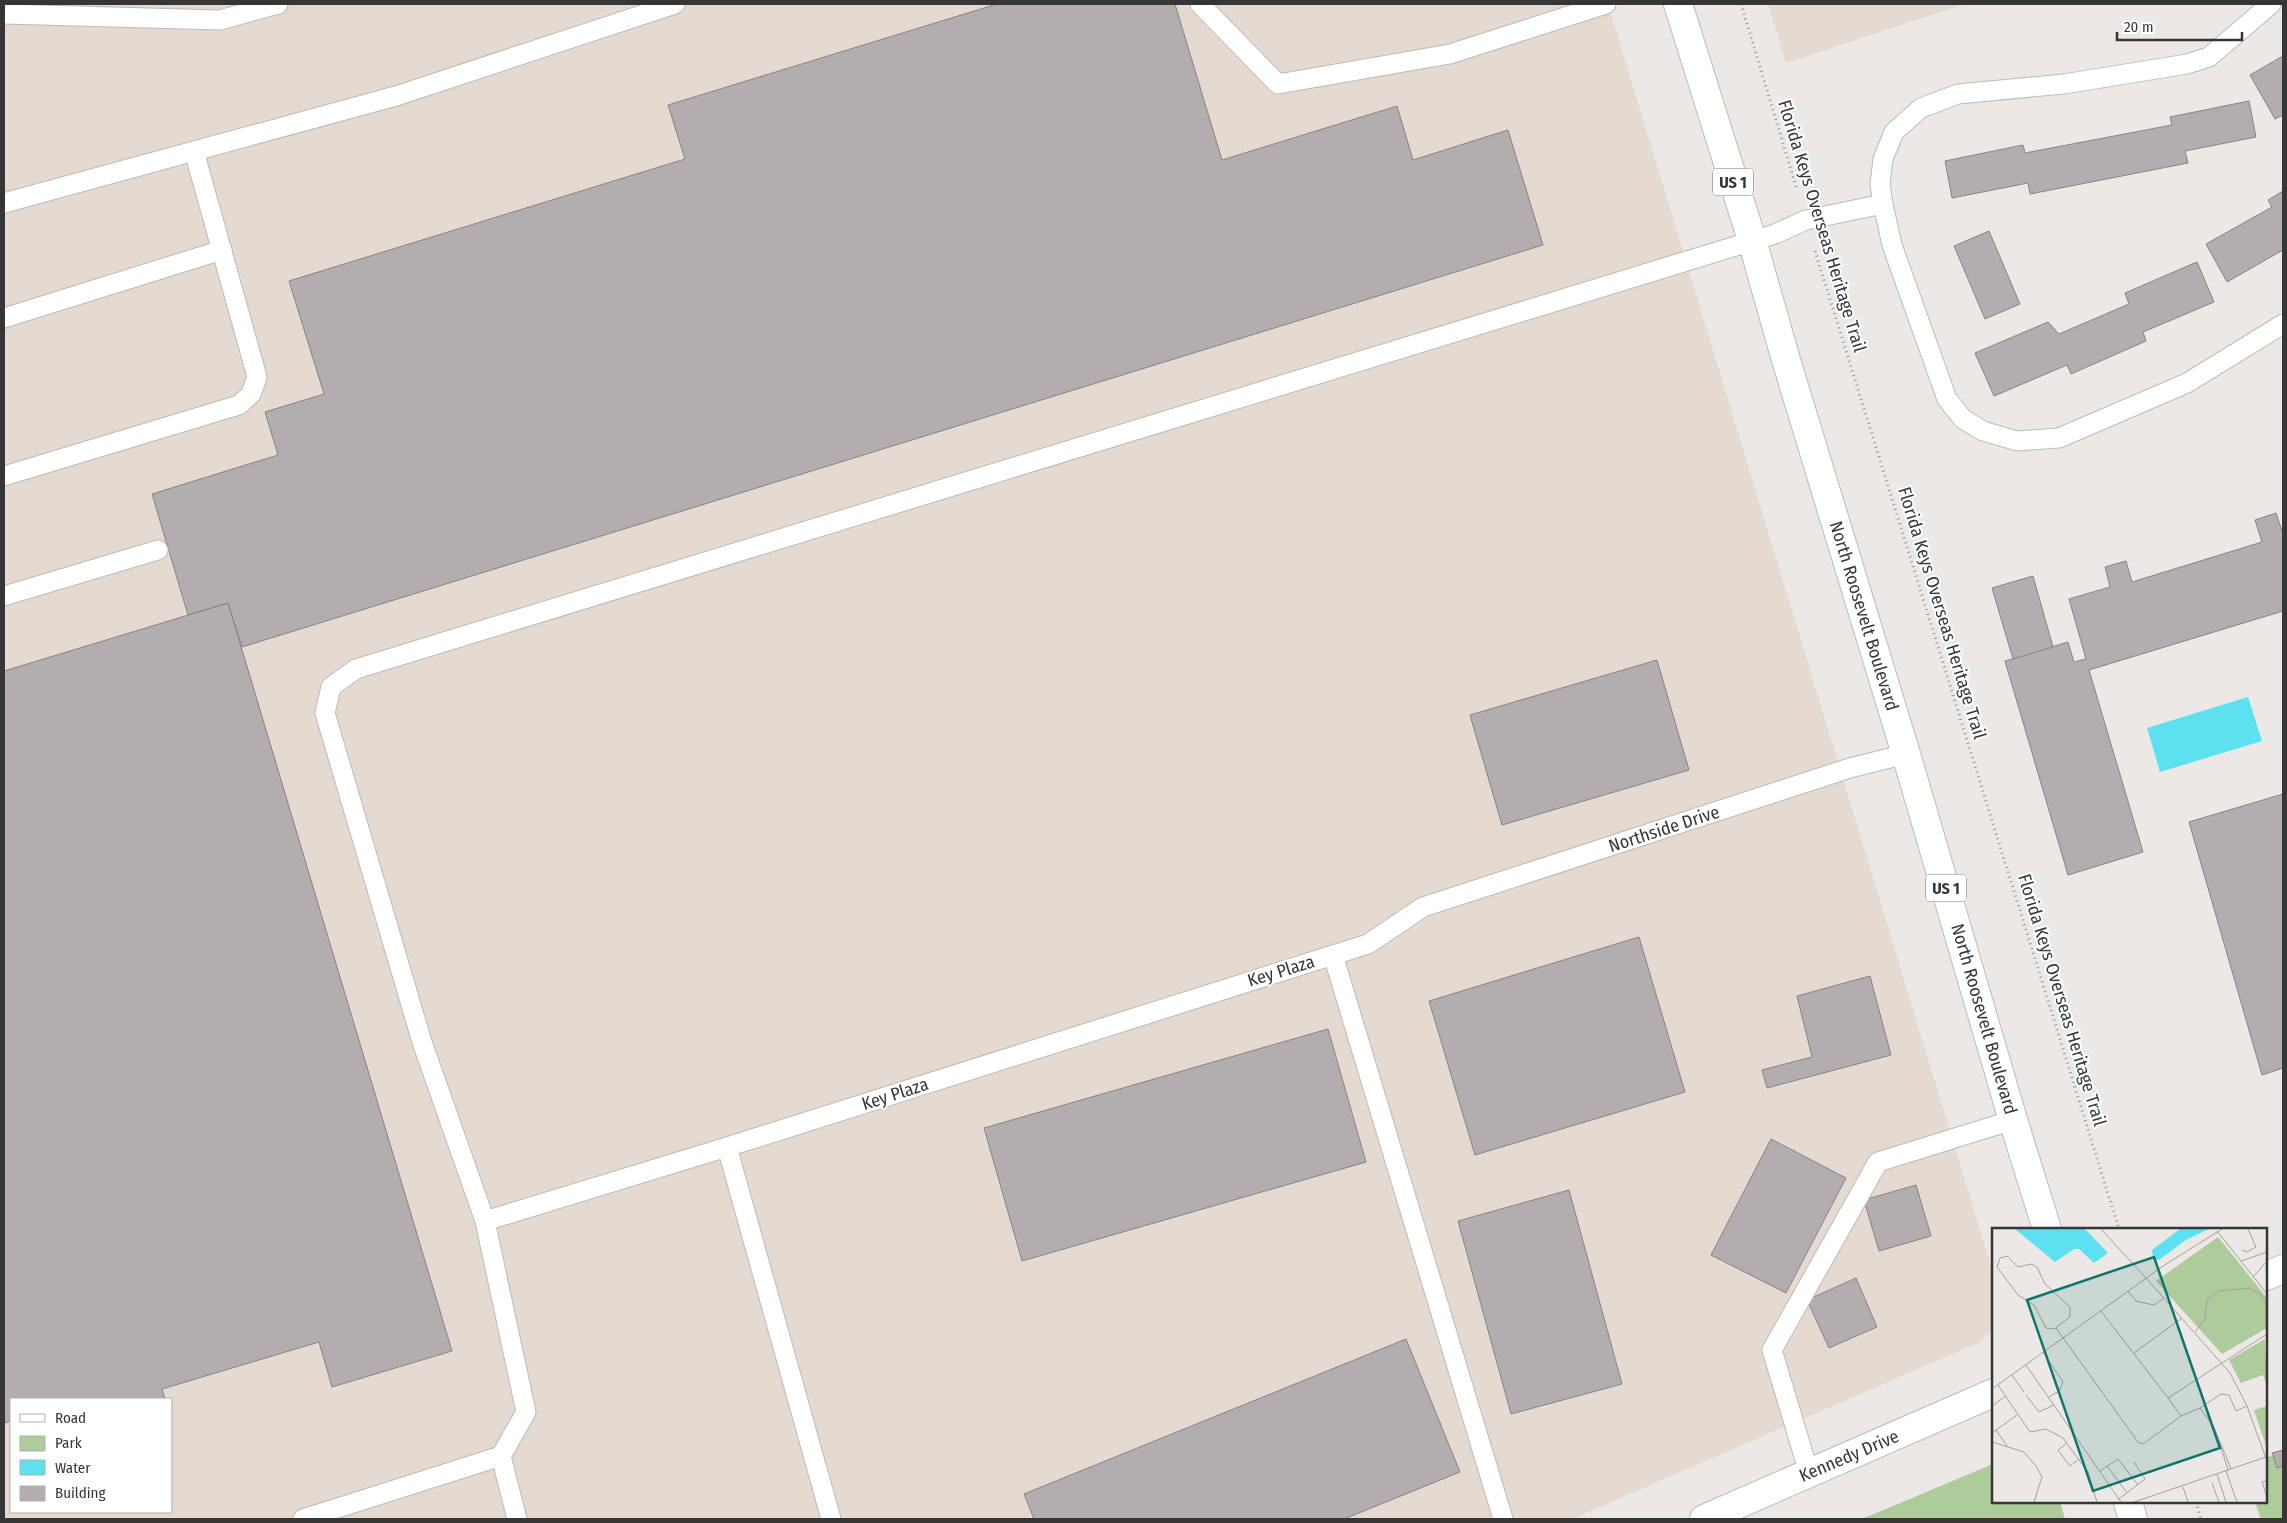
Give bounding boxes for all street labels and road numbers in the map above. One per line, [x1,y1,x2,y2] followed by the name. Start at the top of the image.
[1773,97,1871,355] street label: Florida Keys Overseas Heritage Trail
[1713,168,1753,196] road number: US 1
[1893,484,1991,742] street label: Florida Keys Overseas Heritage Trail
[1825,519,1903,713] street label: North Roosevelt Boulevard
[1606,801,1722,857] street label: Northside Drive
[2013,871,2111,1129] street label: Florida Keys Overseas Heritage Trail
[1926,874,1966,901] road number: US 1
[1946,921,2022,1117] street label: North Roosevelt Boulevard
[1245,950,1317,992] street label: Key Plaza
[859,1073,931,1115] street label: Key Plaza
[1796,1425,1902,1487] street label: Kennedy Drive

